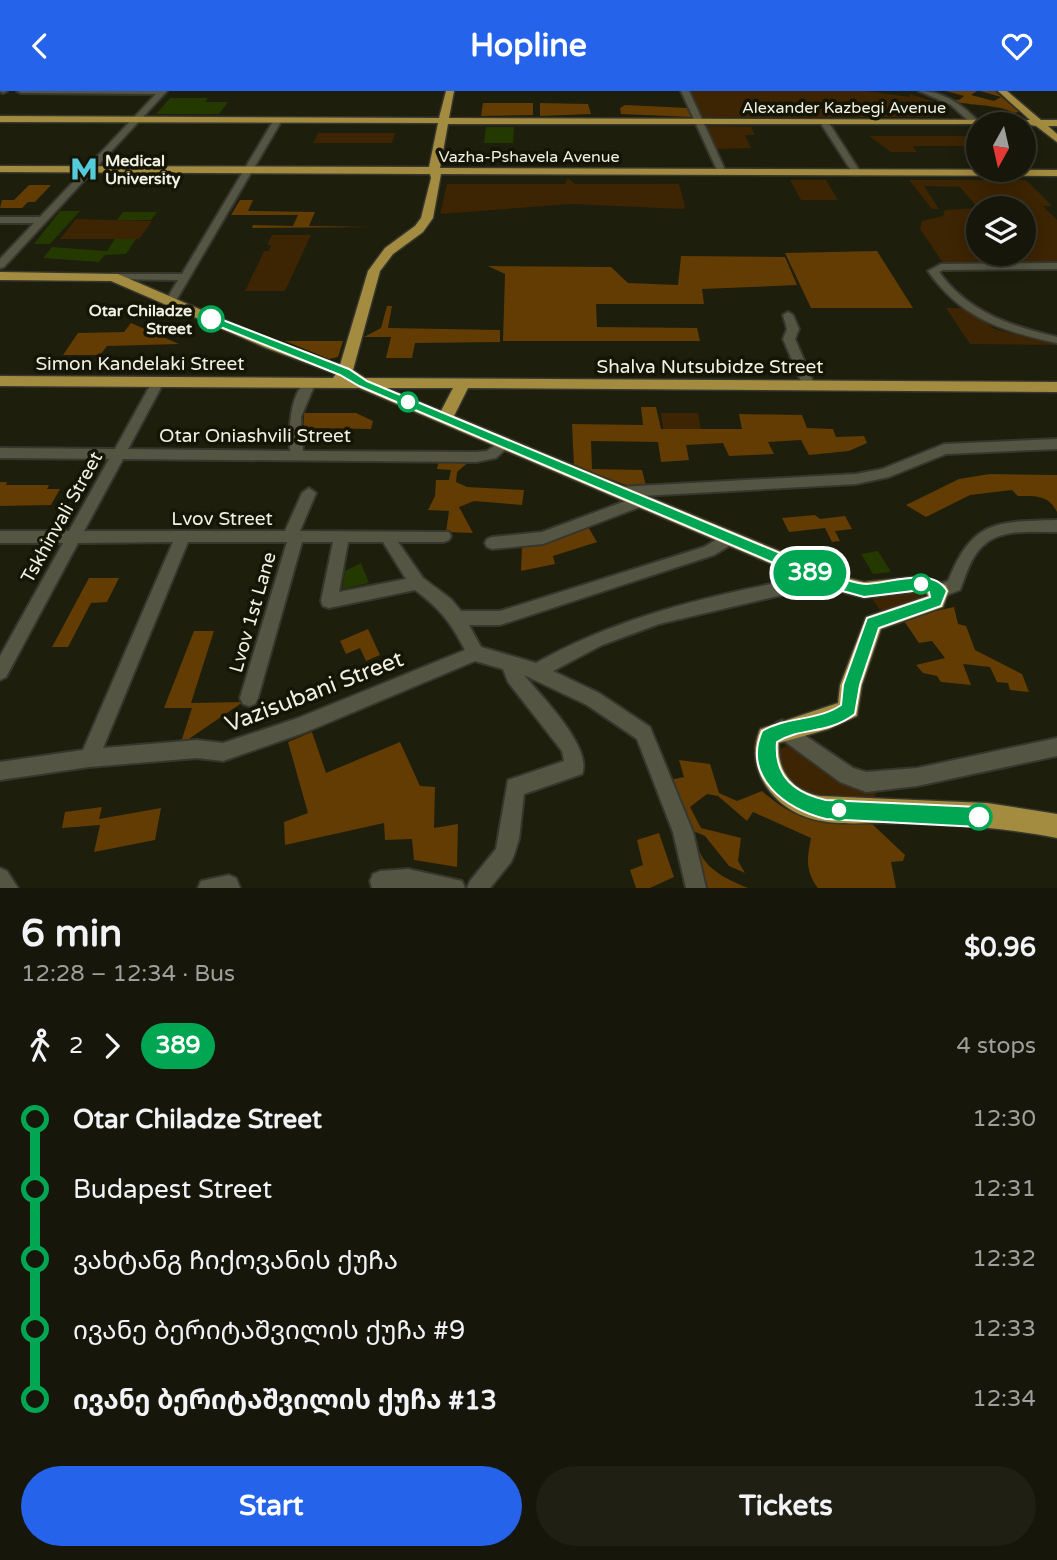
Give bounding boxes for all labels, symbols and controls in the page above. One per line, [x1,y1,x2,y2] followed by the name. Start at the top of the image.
[21,27,59,65] icon: back
[470,27,587,65] text: Hopline
[998,27,1036,65] icon: heart
[742,98,946,118] street label: Alexander Kazbegi Avenue
[966,112,1036,182] north arrow
[966,112,1036,266] map controls
[438,147,620,167] street label: Vazha-Pshavela Avenue
[105,151,181,189] place label: Medical University
[69,154,99,184] metro station icon: Medical University
[966,196,1036,266] button: layers
[89,301,193,339] place label: Otar Chiladze Street
[198,306,224,332] marker: Otar Chiladze Street
[35,353,245,375] street label: Simon Kandelaki Street
[597,356,823,378] street label: Shalva Nutsubidze Street
[398,392,418,412] unlabelled marker
[159,425,351,447] street label: Otar Oniashvili Street
[17,448,107,587] street label: Tskhinvali Street
[171,508,273,530] street label: Lvov Street
[225,549,281,675] street label: Lvov 1st Lane
[770,550,850,596] line badge: 389
[787,558,833,587] text: 389
[911,574,931,594] unlabelled marker
[221,645,408,739] street label: Vazisubani Street
[829,800,849,820] unlabelled marker
[966,804,992,830] unlabelled marker
[21,911,122,957] text: 6 min
[964,932,1036,963] text: $0.96
[21,960,235,988] text: 12:28 – 12:34 · Bus
[21,1027,59,1065] icon: walk
[93,1027,131,1065] icon: forward
[155,1031,201,1060] text: 389
[69,1032,83,1060] text: 2
[956,1032,1036,1060] text: 4 stops
[73,1104,322,1135] text: Otar Chiladze Street
[972,1105,1036,1133] text: 12:30
[73,1174,272,1205] text: Budapest Street
[972,1175,1036,1203] text: 12:31
[73,1245,398,1276] text: ვახტანგ ჩიქოვანის ქუჩა
[972,1245,1036,1273] text: 12:32
[73,1315,465,1346] text: ივანე ბერიტაშვილის ქუჩა #9
[972,1315,1036,1343] text: 12:33
[73,1385,497,1416] text: ივანე ბერიტაშვილის ქუჩა #13
[972,1385,1036,1413] text: 12:34
[21,1466,522,1546] button: Start
[536,1466,1036,1546] button: Tickets

